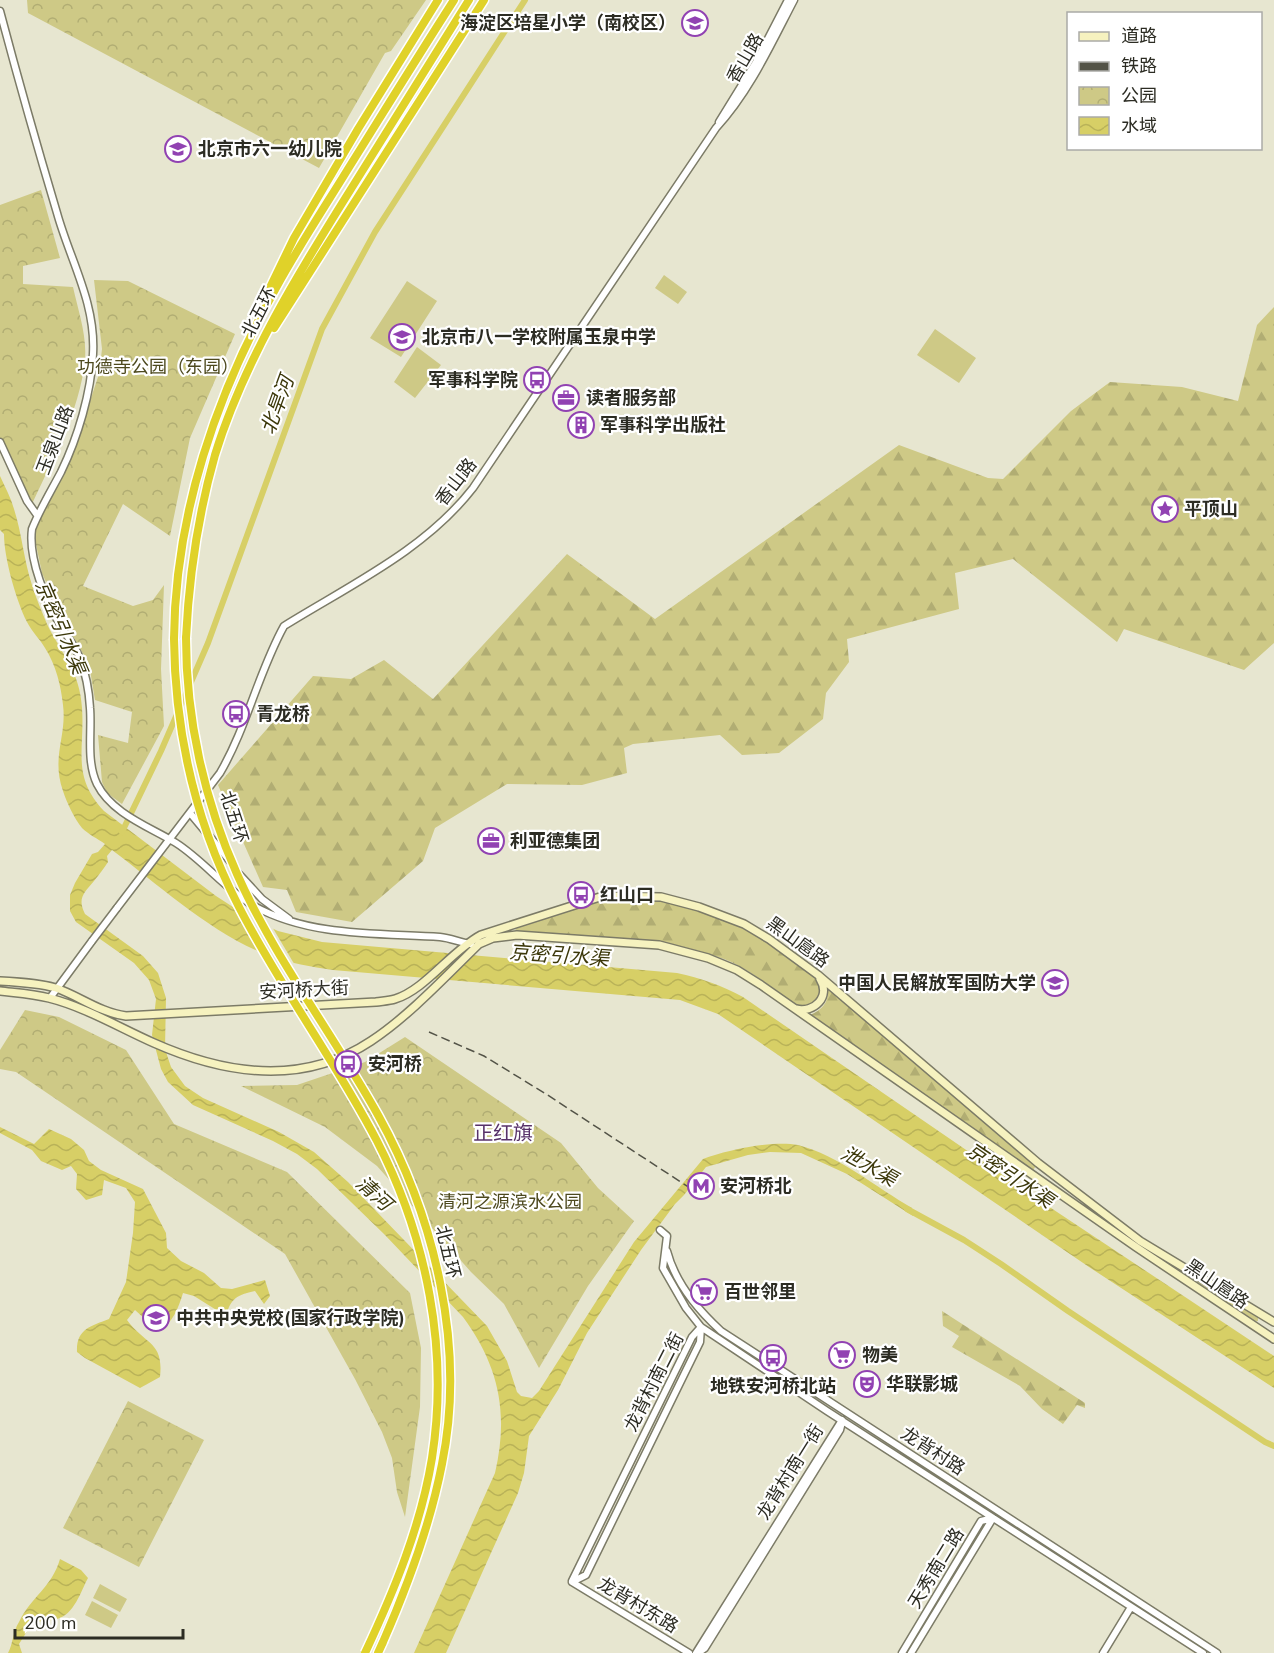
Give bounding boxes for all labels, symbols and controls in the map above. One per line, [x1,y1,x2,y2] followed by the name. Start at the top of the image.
[680,8,710,38] school or university icon: 海淀区培星小学（南校区）
[460,11,676,35] place label: 海淀区培星小学（南校区）
[1067,12,1262,150] legend
[1121,24,1157,48] text: 道路
[721,29,769,87] street label: 香山路
[1121,54,1157,78] text: 铁路
[1121,84,1157,108] text: 公园
[1121,114,1157,138] text: 水域
[163,134,193,164] school or university icon: 北京市六一幼儿院
[198,137,342,161] place label: 北京市六一幼儿院
[236,282,282,342] street label: 北五环
[387,322,417,352] school or university icon: 北京市八一学校附属玉泉中学
[422,325,656,349] place label: 北京市八一学校附属玉泉中学
[77,355,239,379] park label: 功德寺公园（东园）
[522,365,552,395] bus stop icon: 军事科学院
[428,368,518,392] place label: 军事科学院
[255,369,302,438] water label: 北旱河
[551,383,581,413] office icon: 读者服务部
[586,386,676,410] place label: 读者服务部
[31,402,79,478] street label: 玉泉山路
[566,410,596,440] building icon: 军事科学出版社
[600,413,726,437] place label: 军事科学出版社
[430,453,482,511] street label: 香山路
[1150,494,1180,524] place icon: 平顶山
[1184,497,1238,521] place label: 平顶山
[29,576,94,681] water label: 京密引水渠
[221,699,251,729] bus stop icon: 青龙桥
[256,702,310,726] place label: 青龙桥
[214,788,254,846] street label: 北五环
[476,826,506,856] office icon: 利亚德集团
[510,829,600,853] place label: 利亚德集团
[566,880,596,910] bus stop icon: 红山口
[600,883,654,907] place label: 红山口
[762,911,834,973] street label: 黑山扈路
[508,939,613,973] water label: 京密引水渠
[1040,968,1070,998] school or university icon: 中国人民解放军国防大学
[838,971,1036,995] place label: 中国人民解放军国防大学
[258,976,350,1004] street label: 安河桥大街
[333,1049,363,1079] bus stop icon: 安河桥
[368,1052,422,1076] place label: 安河桥
[473,1120,533,1147] district label: 正红旗
[961,1136,1061,1216] water label: 京密引水渠
[836,1140,904,1194] water label: 泄水渠
[350,1170,401,1219] water label: 清河
[686,1171,716,1201] metro station icon: 安河桥北
[720,1174,792,1198] place label: 安河桥北
[438,1190,582,1214] park label: 清河之源滨水公园
[430,1223,466,1281] street label: 北五环
[1180,1254,1254,1314] street label: 黑山扈路
[689,1277,719,1307] supermarket icon: 百世邻里
[724,1280,796,1304] place label: 百世邻里
[141,1303,171,1333] school or university icon: 中共中央党校(国家行政学院)
[176,1306,405,1330] place label: 中共中央党校(国家行政学院)
[619,1328,689,1436] street label: 龙背村南二街
[827,1340,857,1370] supermarket icon: 物美
[758,1343,788,1373] bus stop icon: 地铁安河桥北站
[862,1343,898,1367] place label: 物美
[852,1369,882,1399] theatre icon: 华联影城
[886,1372,958,1396] place label: 华联影城
[710,1374,836,1398] place label: 地铁安河桥北站
[751,1420,829,1524] street label: 龙背村南一街
[896,1421,970,1481] street label: 龙背村路
[903,1523,969,1613] street label: 天秀南二路
[593,1572,683,1638] street label: 龙背村东路
[15,1602,183,1640] scale bar
[24,1611,76,1635] text: 200 m

